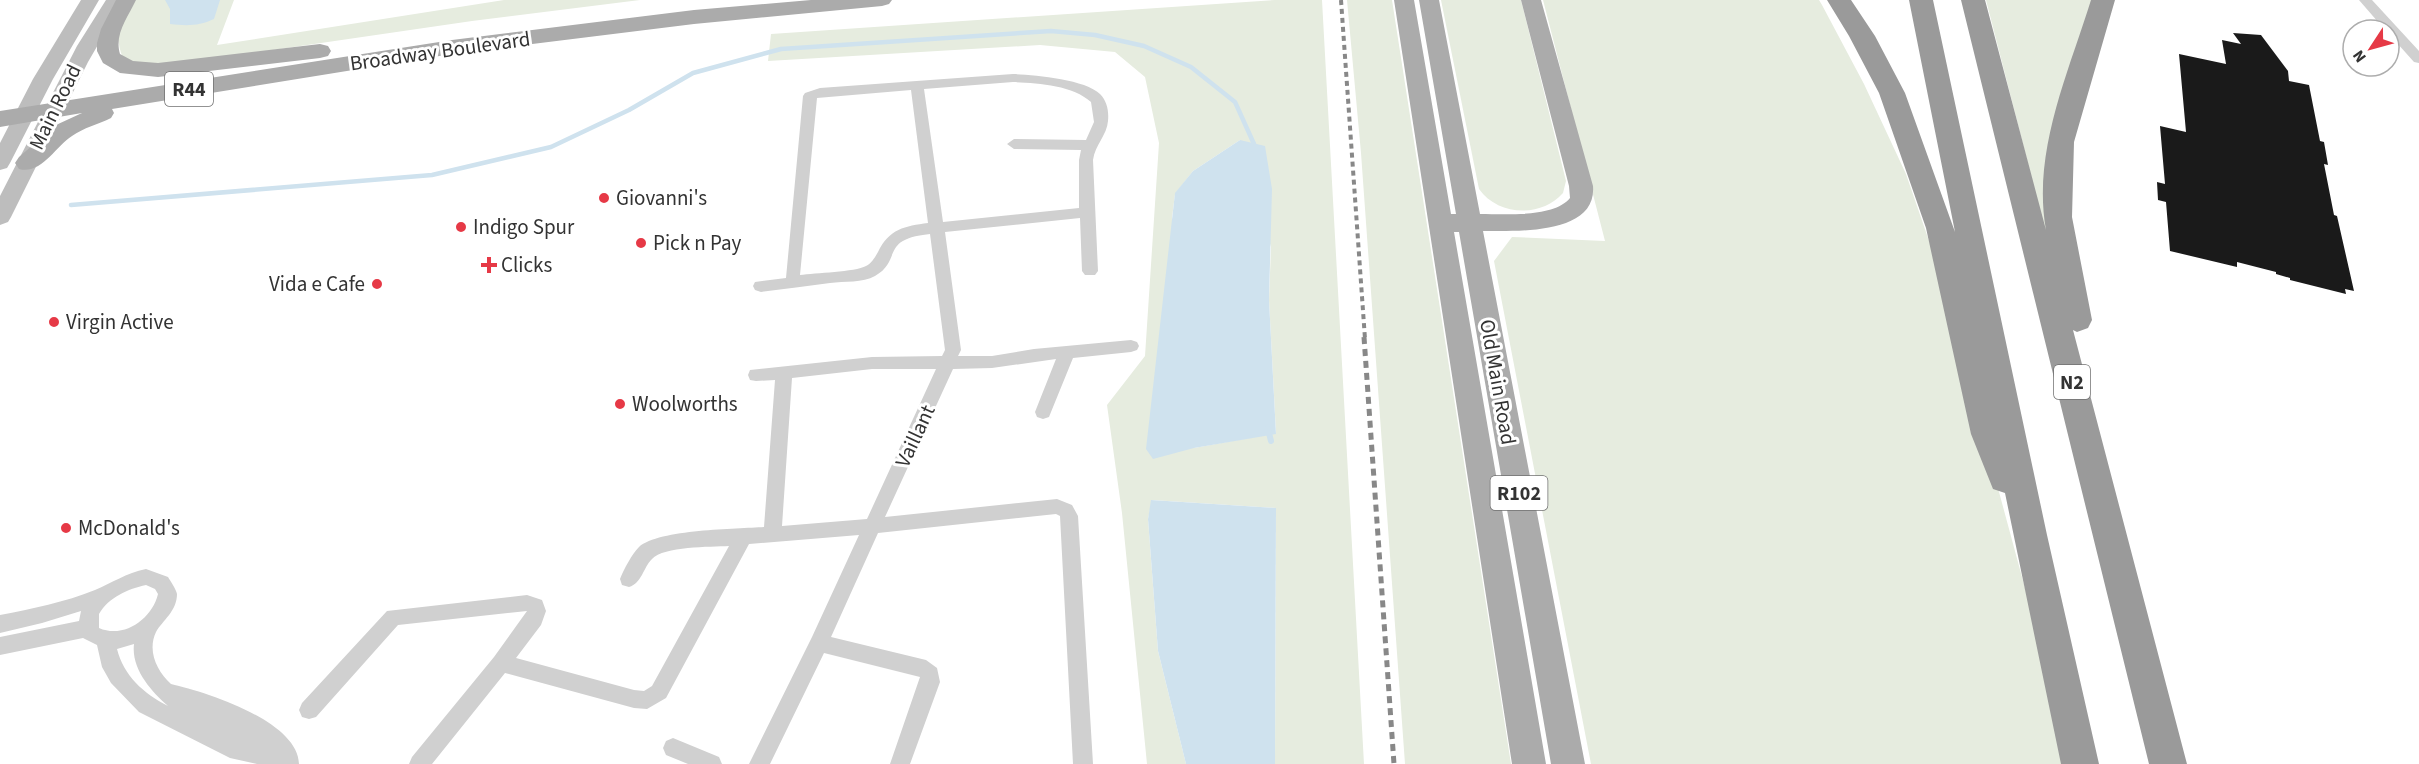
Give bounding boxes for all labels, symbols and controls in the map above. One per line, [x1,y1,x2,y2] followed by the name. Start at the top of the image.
[2341,18,2401,78] north arrow
[348,23,532,79] street label: Broadway Boulevard
[2348,45,2372,67] text: N
[21,59,89,155] street label: Main Road
[165,72,213,106] road number: R44
[616,183,707,213] place label: Giovanni's
[597,191,611,205] marker: Giovanni's
[473,212,575,242] place label: Indigo Spur
[454,220,468,234] marker: Indigo Spur
[653,228,741,258] place label: Pick n Pay
[634,236,648,250] marker: Pick n Pay
[501,250,552,280] place label: Clicks
[482,258,496,272] marker: Clicks
[269,269,365,299] place label: Vida e Cafe
[370,277,384,291] marker: Vida e Cafe
[66,307,174,337] place label: Virgin Active
[47,315,61,329] marker: Virgin Active
[1472,317,1524,447] street label: Old Main Road
[2054,365,2090,399] road number: N2
[632,389,738,419] place label: Woolworths
[613,397,627,411] marker: Woolworths
[887,400,943,472] street label: Vaillant
[1490,476,1547,510] road number: R102
[78,513,180,543] place label: McDonald's
[59,521,73,535] marker: McDonald's

